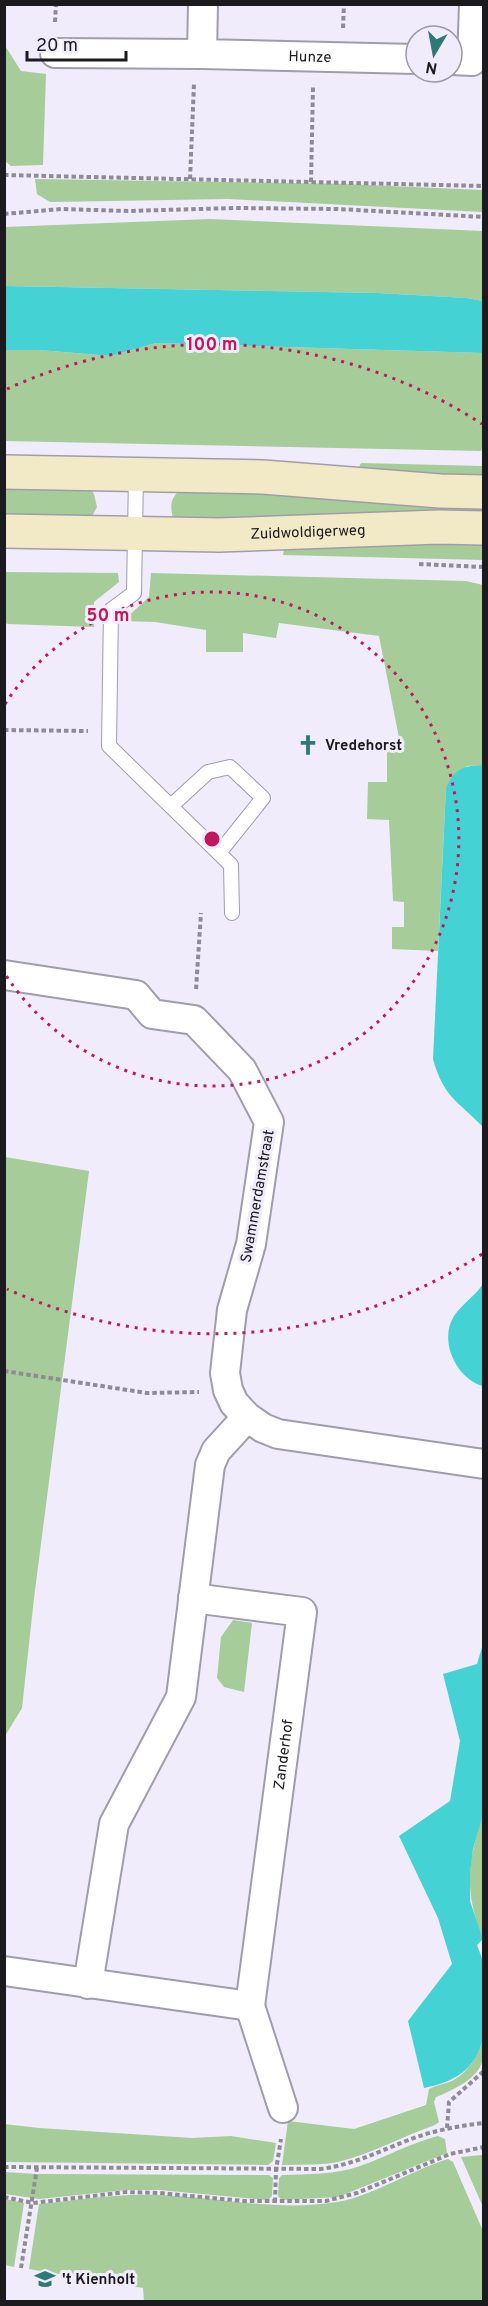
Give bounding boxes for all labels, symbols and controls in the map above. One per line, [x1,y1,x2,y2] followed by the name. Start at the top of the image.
[27,24,126,62] scale bar
[404,24,464,84] north arrow
[36,35,78,58] text: 20 m
[288,48,332,68] street label: Hunze
[424,56,439,78] text: N
[186,334,238,357] text: 100 m
[250,522,366,545] street label: Zuidwoldigerweg
[86,605,130,628] text: 50 m
[296,733,320,757] church icon: Vredehorst
[325,737,402,756] place label: Vredehorst
[202,829,222,849] centre of rings
[237,1128,280,1264] street label: Swammerdamstraat
[271,1718,299,1791] street label: Zanderhof
[33,2267,57,2291] school or university icon: 't Kienholt
[62,2271,135,2290] place label: 't Kienholt

